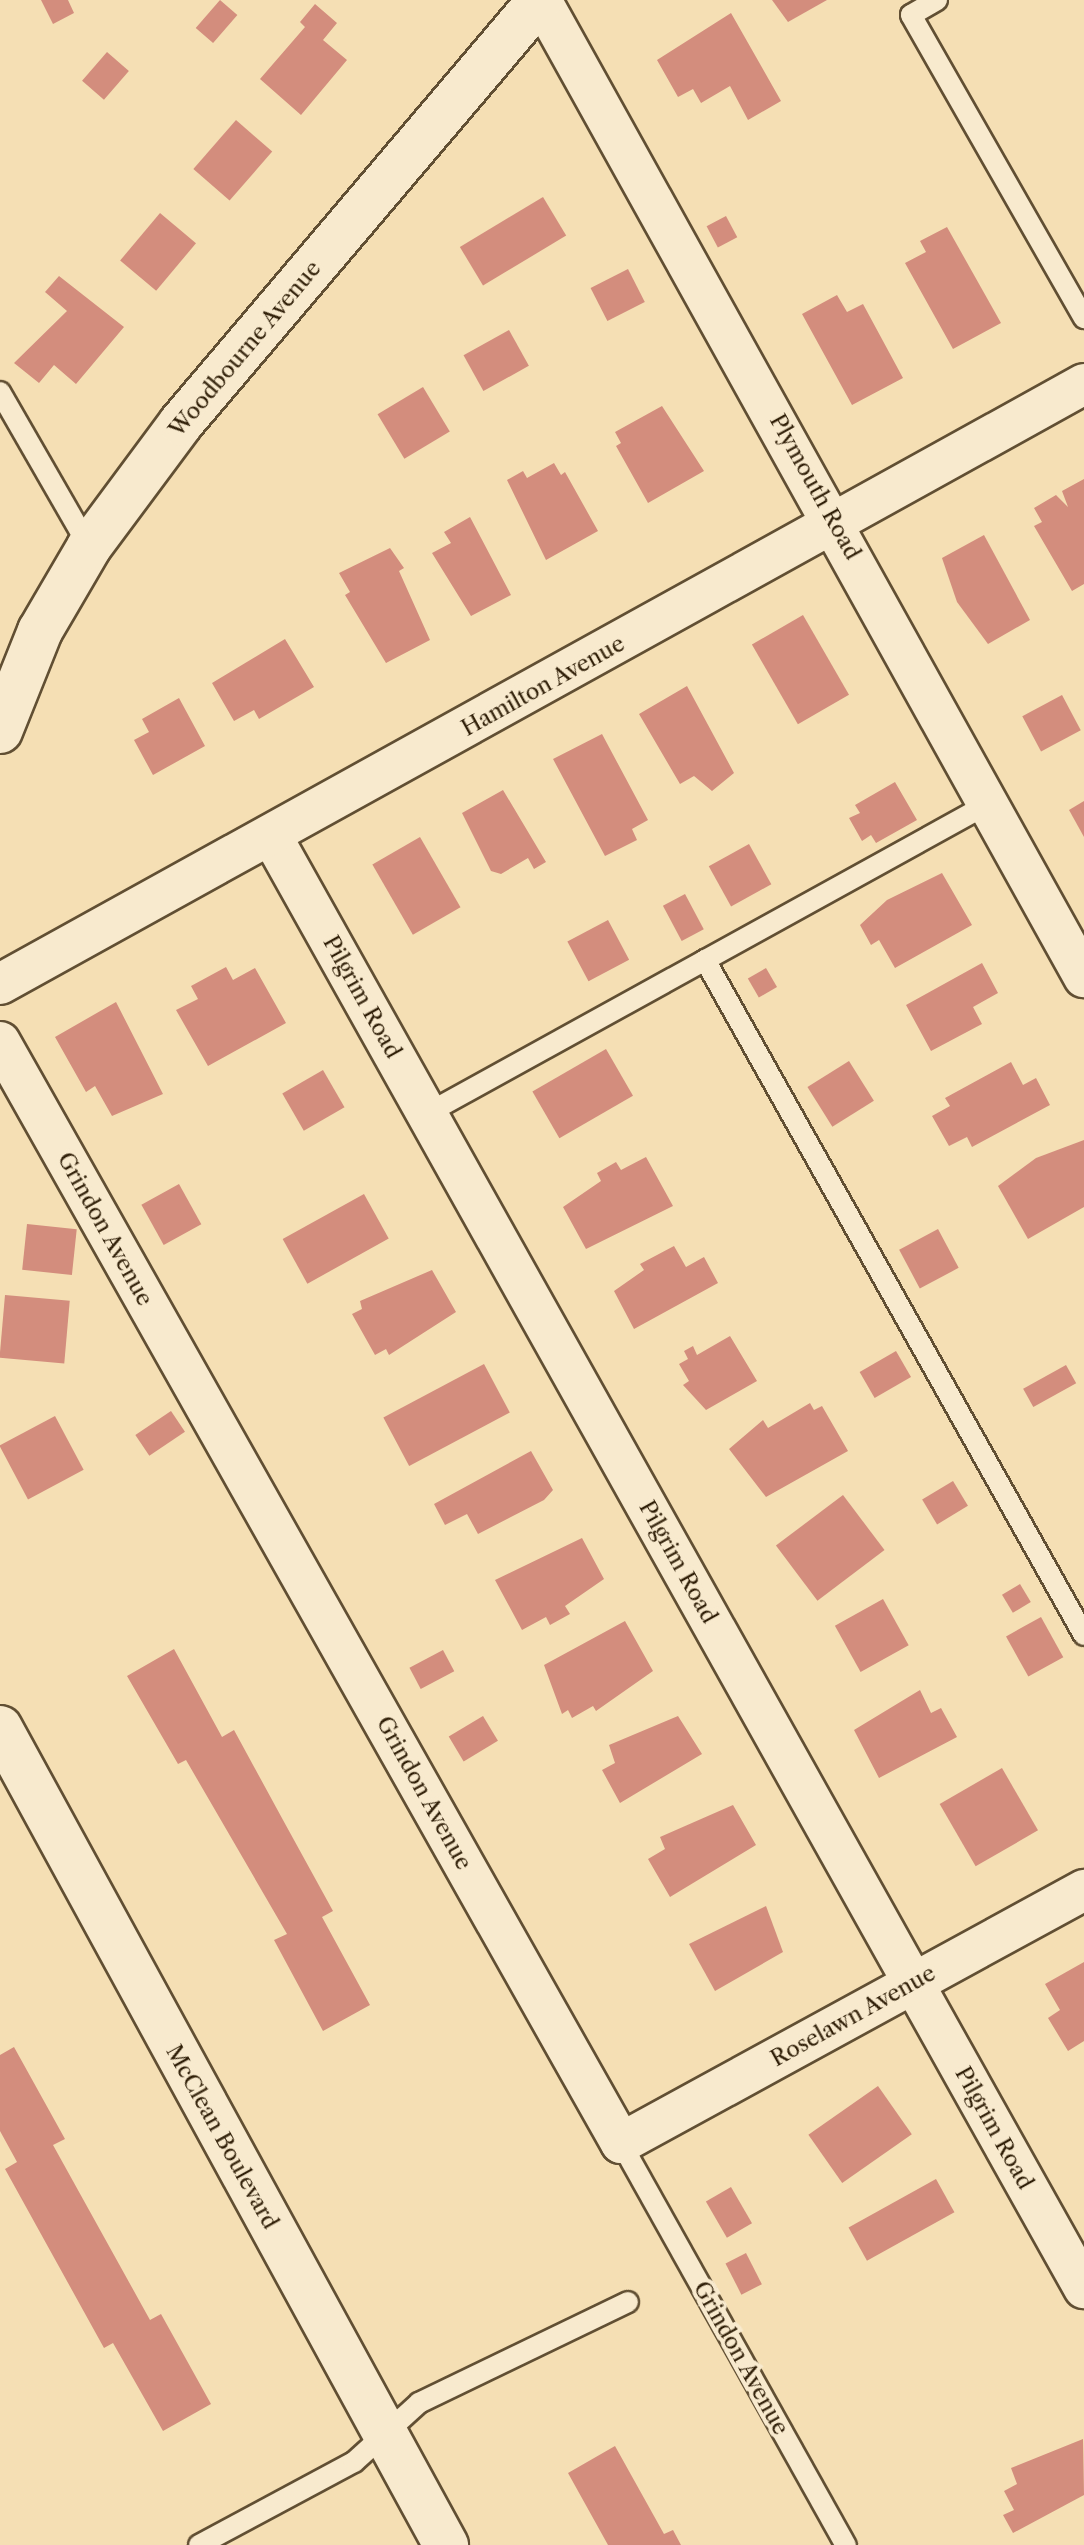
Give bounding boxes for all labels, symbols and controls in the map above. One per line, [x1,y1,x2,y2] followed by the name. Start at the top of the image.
[163,255,327,443] street label: Woodbourne Avenue
[764,410,866,564] street label: Plymouth Road
[457,630,629,742] street label: Hamilton Avenue
[317,931,407,1063] street label: Pilgrim Road
[52,1147,158,1311] street label: Grindon Avenue
[633,1496,723,1628] street label: Pilgrim Road
[371,1711,477,1875] street label: Grindon Avenue
[766,1960,940,2072] street label: Roselawn Avenue
[160,2040,284,2234] street label: McClean Boulevard
[949,2062,1039,2194] street label: Pilgrim Road
[688,2276,794,2440] street label: Grindon Avenue

